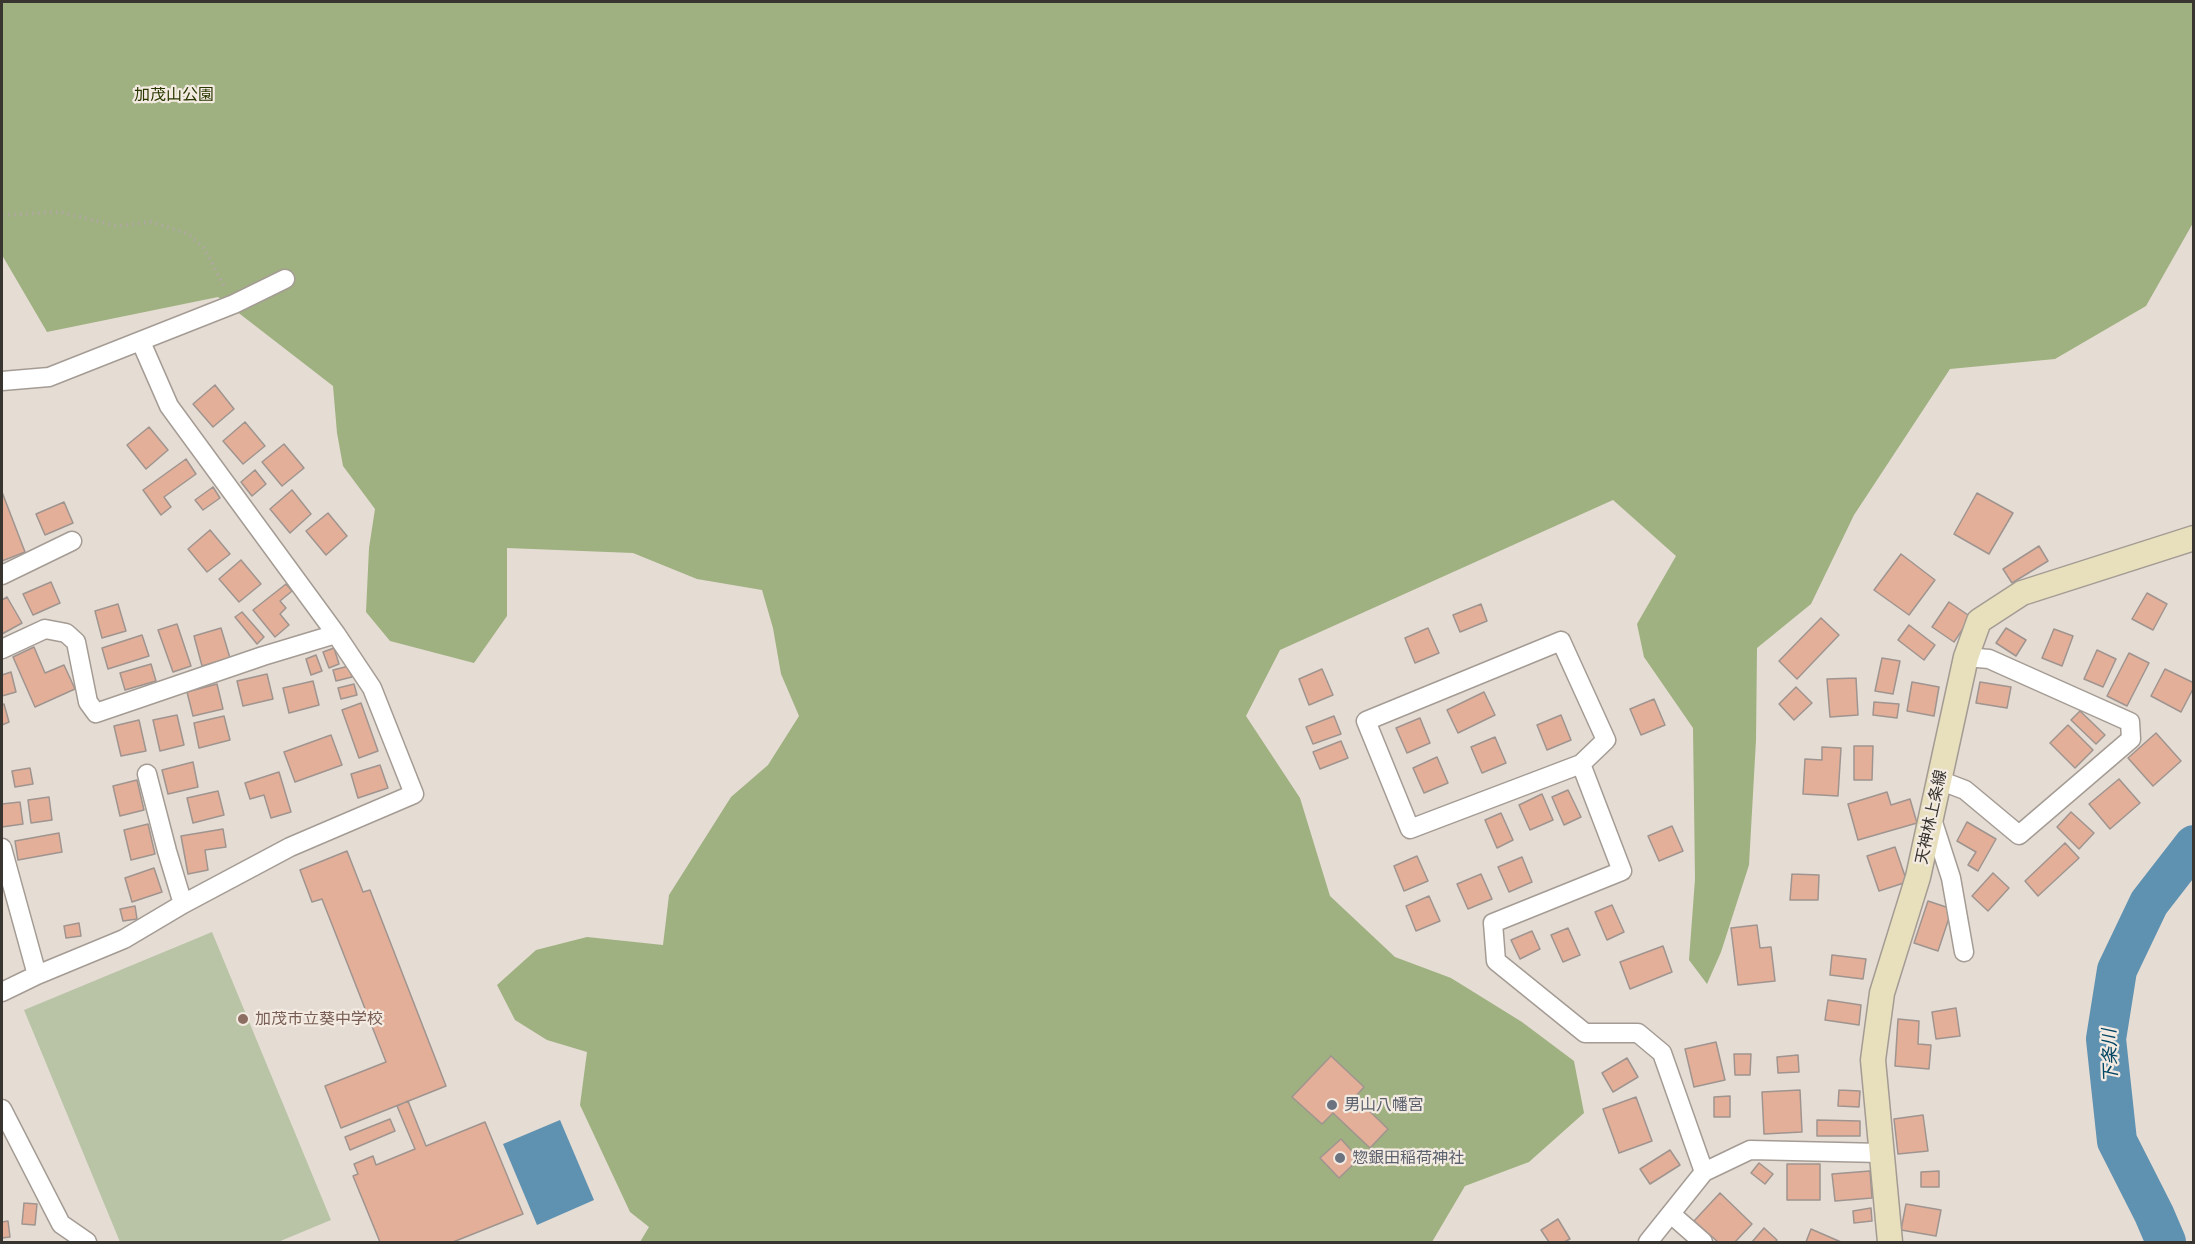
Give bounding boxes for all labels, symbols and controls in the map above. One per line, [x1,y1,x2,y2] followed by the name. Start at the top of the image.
[134,85,214,105] park label: 加茂山公園
[1912,768,1950,866] street label: 天神林上条線
[255,1009,383,1029] place label: 加茂市立葵中学校
[236,1012,250,1026] marker: 加茂市立葵中学校
[2098,1029,2122,1083] water label: 下条川
[1344,1095,1424,1115] place label: 男山八幡宮
[1325,1098,1339,1112] marker: 男山八幡宮
[1352,1148,1464,1168] place label: 惣銀田稲荷神社
[1333,1151,1347,1165] marker: 惣銀田稲荷神社

